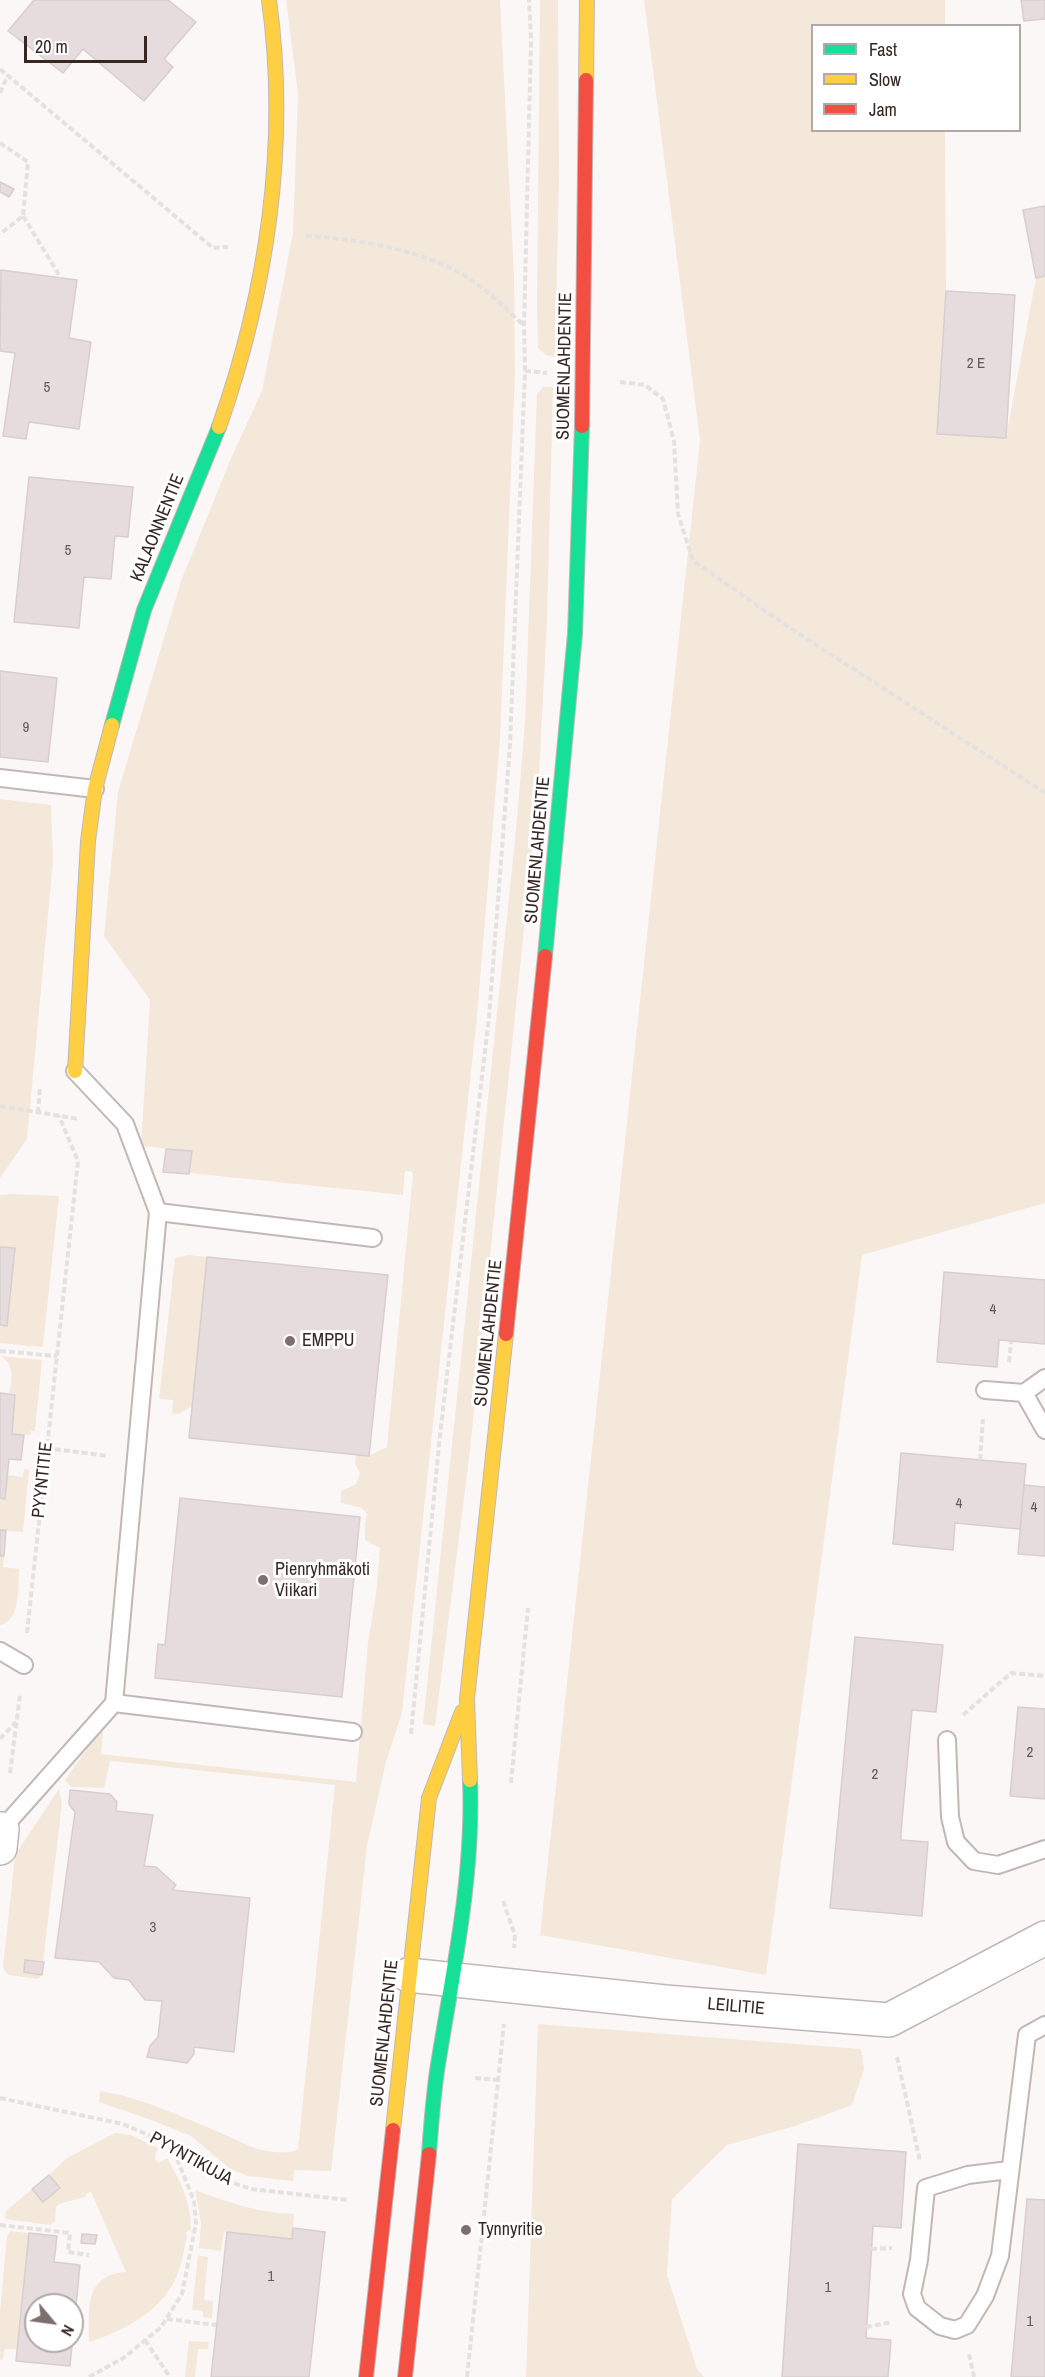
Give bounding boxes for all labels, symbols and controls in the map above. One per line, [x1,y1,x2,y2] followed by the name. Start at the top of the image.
[27,24,150,62] scale bar
[811,24,1021,132] legend
[35,34,68,59] text: 20 m
[869,37,897,62] text: Fast
[869,67,901,92] text: Slow
[869,97,897,122] text: Jam
[553,292,577,440] street label: SUOMENLAHDENTIE
[967,355,985,373] house number: 2 E
[44,379,50,397] house number: 5
[127,471,189,585] street label: KALAONNENTIE
[65,542,71,560] house number: 5
[23,719,29,737] house number: 9
[521,776,555,924] street label: SUOMENLAHDENTIE
[471,1258,507,1408] street label: SUOMENLAHDENTIE
[990,1301,996,1319] house number: 4
[302,1330,354,1352] place label: EMPPU
[283,1334,297,1348] marker: EMPPU
[28,1441,58,1519] street label: PYYNTITIE
[956,1495,962,1513] house number: 4
[1031,1499,1037,1517] house number: 4
[275,1559,370,1602] place label: Pienryhmäkoti Viikari
[256,1573,270,1587] marker: Pienryhmäkoti Viikari
[1027,1744,1033,1762] house number: 2
[872,1766,878,1784] house number: 2
[150,1919,156,1937] house number: 3
[367,1958,403,2108] street label: SUOMENLAHDENTIE
[706,1994,766,2020] street label: LEILITIE
[146,2127,236,2191] street label: PYYNTIKUJA
[478,2219,543,2241] place label: Tynnyritie
[459,2223,473,2237] marker: Tynnyritie
[268,2268,274,2286] house number: 1
[825,2279,831,2297] house number: 1
[24,2293,84,2353] north arrow
[1027,2313,1033,2331] house number: 1
[56,2321,80,2340] text: N

